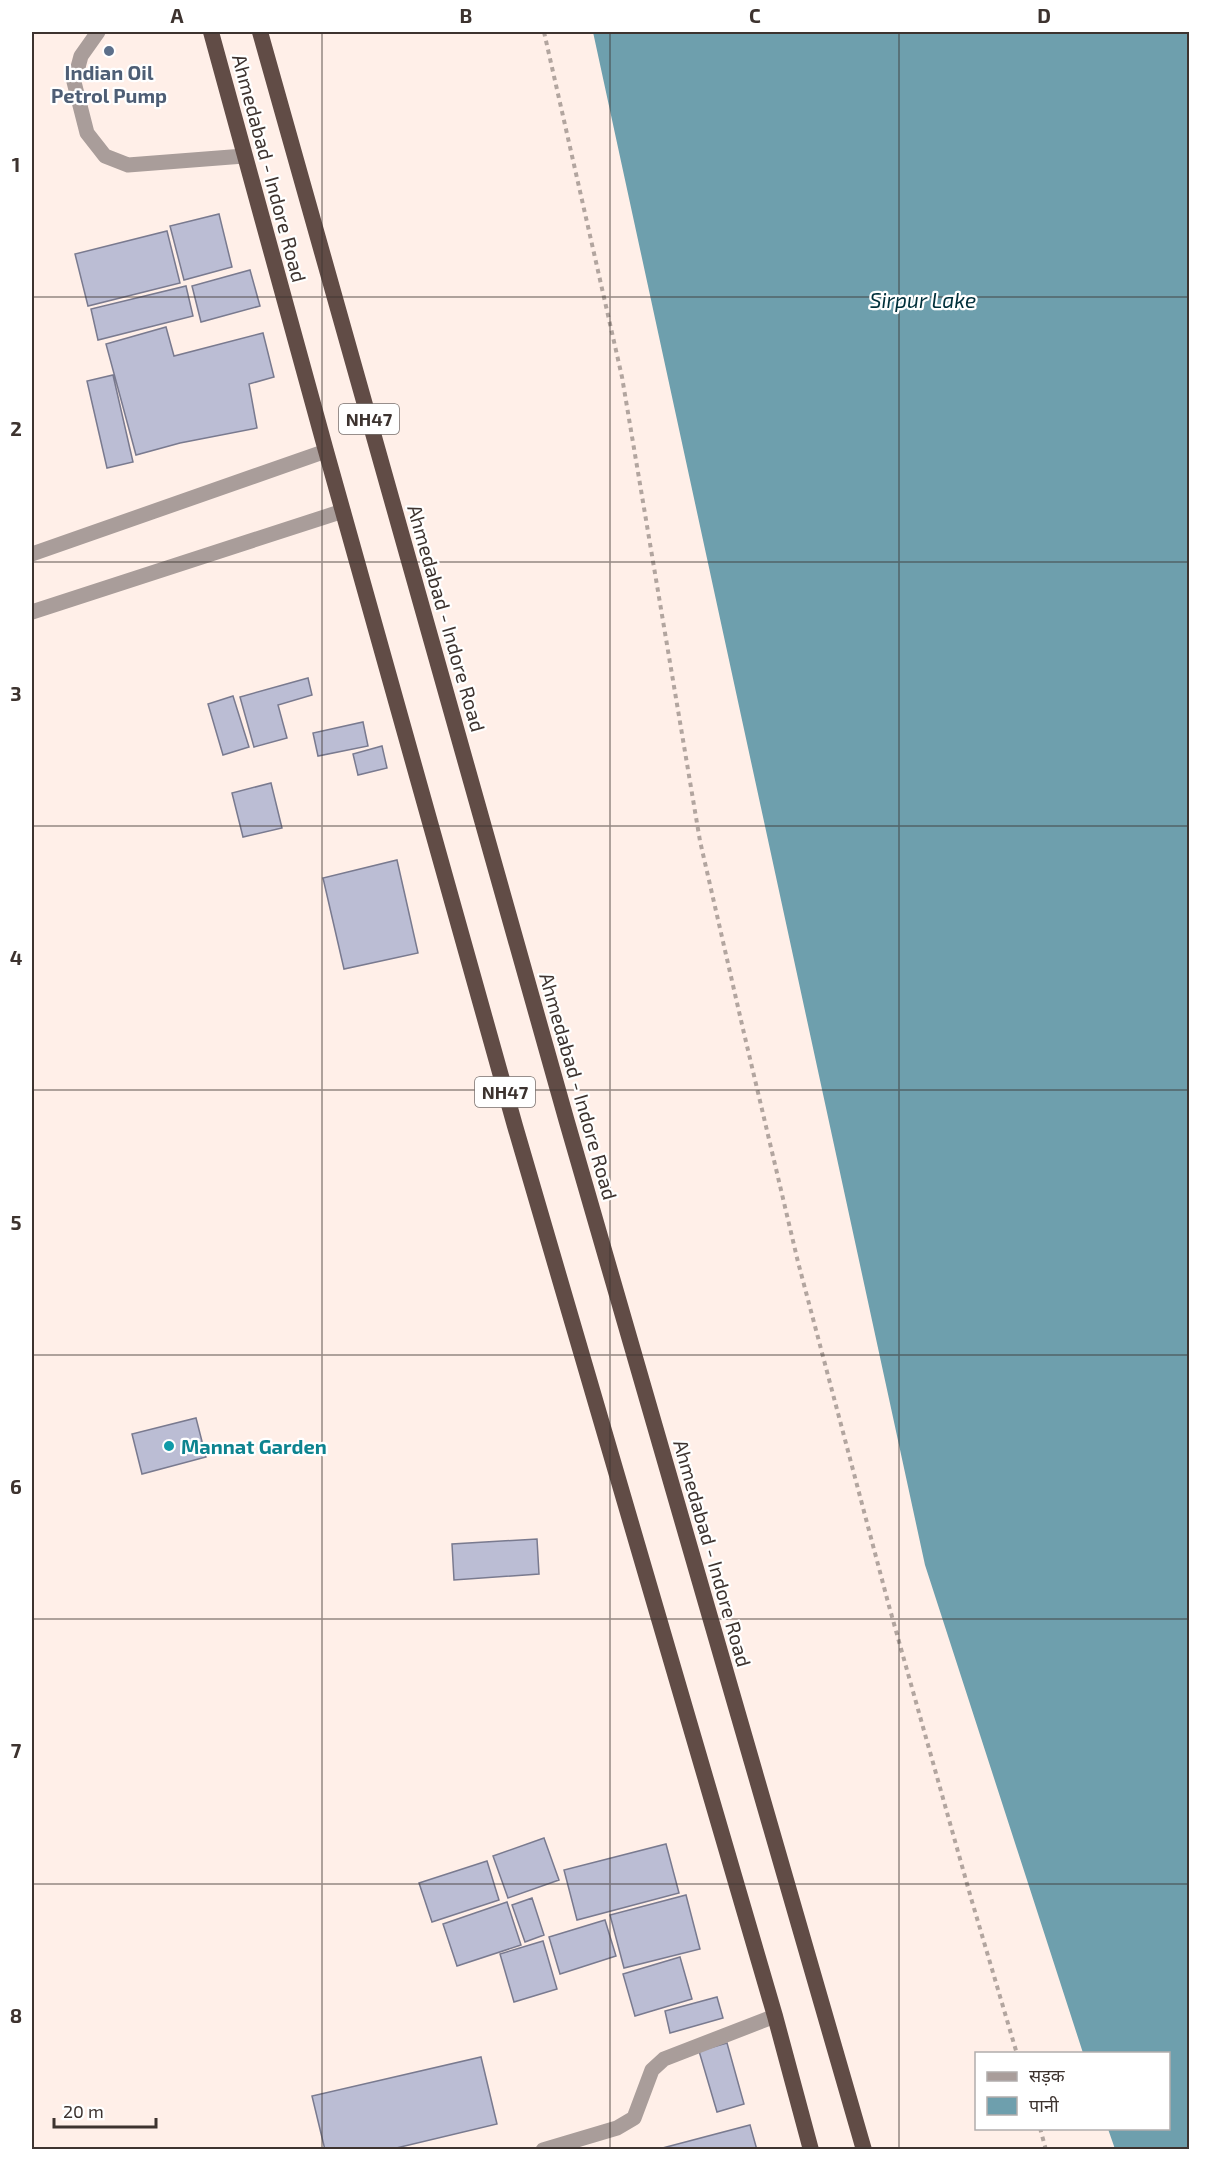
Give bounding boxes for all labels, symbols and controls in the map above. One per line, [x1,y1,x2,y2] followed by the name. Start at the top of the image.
[170,3,184,27] text: A
[460,3,472,27] text: B
[749,3,761,27] text: C
[1037,3,1051,27] text: D
[102,44,116,58] marker: Indian Oil Petrol Pump
[228,51,312,285] street label: Ahmedabad - Indore Road
[51,60,167,107] place label: Indian Oil Petrol Pump
[12,152,20,176] text: 1
[870,287,976,312] water label: Sirpur Lake
[339,404,399,434] road number: NH47
[10,416,22,440] text: 2
[403,502,491,734] street label: Ahmedabad - Indore Road
[10,681,22,705] text: 3
[10,945,23,969] text: 4
[535,970,623,1202] street label: Ahmedabad - Indore Road
[475,1077,535,1107] road number: NH47
[10,1210,22,1234] text: 5
[181,1434,327,1458] place label: Mannat Garden
[669,1437,757,1669] street label: Ahmedabad - Indore Road
[162,1439,176,1453] marker: Mannat Garden
[10,1474,22,1498] text: 6
[11,1738,22,1762] text: 7
[10,2003,22,2027] text: 8
[975,2052,1170,2130] legend
[1029,2064,1066,2086] text: सड़क
[54,2091,156,2129] scale bar
[1029,2094,1059,2116] text: पानी
[63,2100,104,2122] text: 20 m

